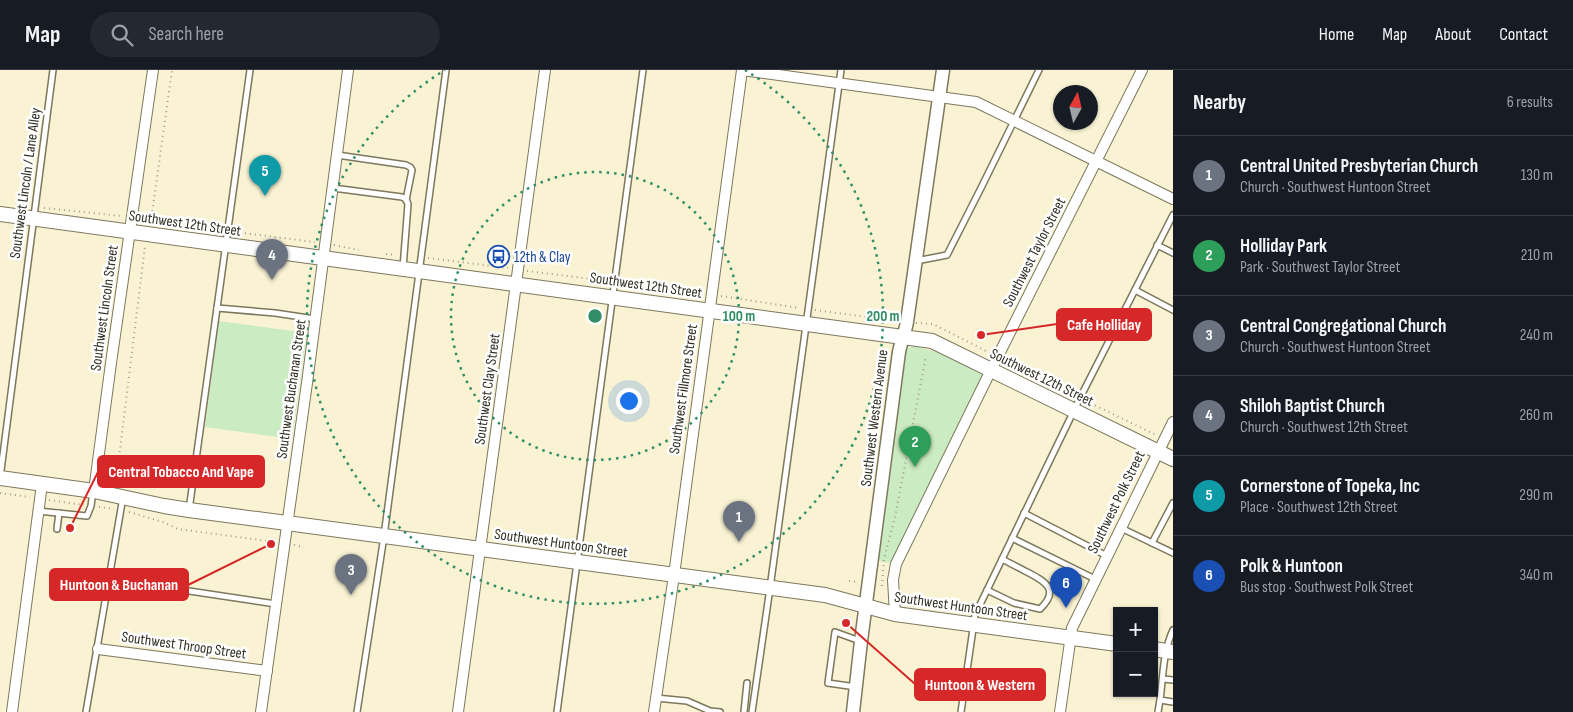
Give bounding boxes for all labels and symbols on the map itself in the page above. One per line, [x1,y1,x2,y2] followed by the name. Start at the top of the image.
[1053,85,1098,130] north arrow
[6,106,46,260] street label: Southwest Lincoln / Lane Alley
[249,155,281,196] pin: 5
[999,194,1070,310] street label: Southwest Taylor Street
[128,206,243,241] street label: Southwest 12th Street
[256,239,288,280] pin: 4
[86,244,123,372] street label: Southwest Lincoln Street
[486,245,510,269] bus stop icon: 12th & Clay
[514,248,571,267] place label: 12th & Clay
[589,268,704,303] street label: Southwest 12th Street
[586,307,604,325] centre of rings
[723,307,755,326] text: 100 m
[866,307,900,326] text: 200 m
[1057,309,1151,340] callout: Cafe Holliday
[1067,316,1141,335] text: Cafe Holliday
[272,318,311,460] street label: Southwest Buchanan Street
[665,323,702,455] street label: Southwest Fillmore Street
[470,332,505,446] street label: Southwest Clay Street
[987,344,1097,411] street label: Southwest 12th Street
[857,348,892,488] street label: Southwest Western Avenue
[616,388,642,414] your location
[899,426,931,467] pin: 2
[1083,447,1150,557] street label: Southwest Polk Street
[98,456,264,487] callout: Central Tobacco And Vape
[108,463,254,482] text: Central Tobacco And Vape
[723,501,755,542] pin: 1
[493,525,629,562] street label: Southwest Huntoon Street
[335,554,367,595] pin: 3
[1050,567,1082,608] pin: 6
[50,569,188,600] callout: Huntoon & Buchanan
[60,576,178,595] text: Huntoon & Buchanan
[893,588,1029,625] street label: Southwest Huntoon Street
[120,627,248,664] street label: Southwest Throop Street
[915,669,1045,700] callout: Huntoon & Western
[925,676,1035,695] text: Huntoon & Western

